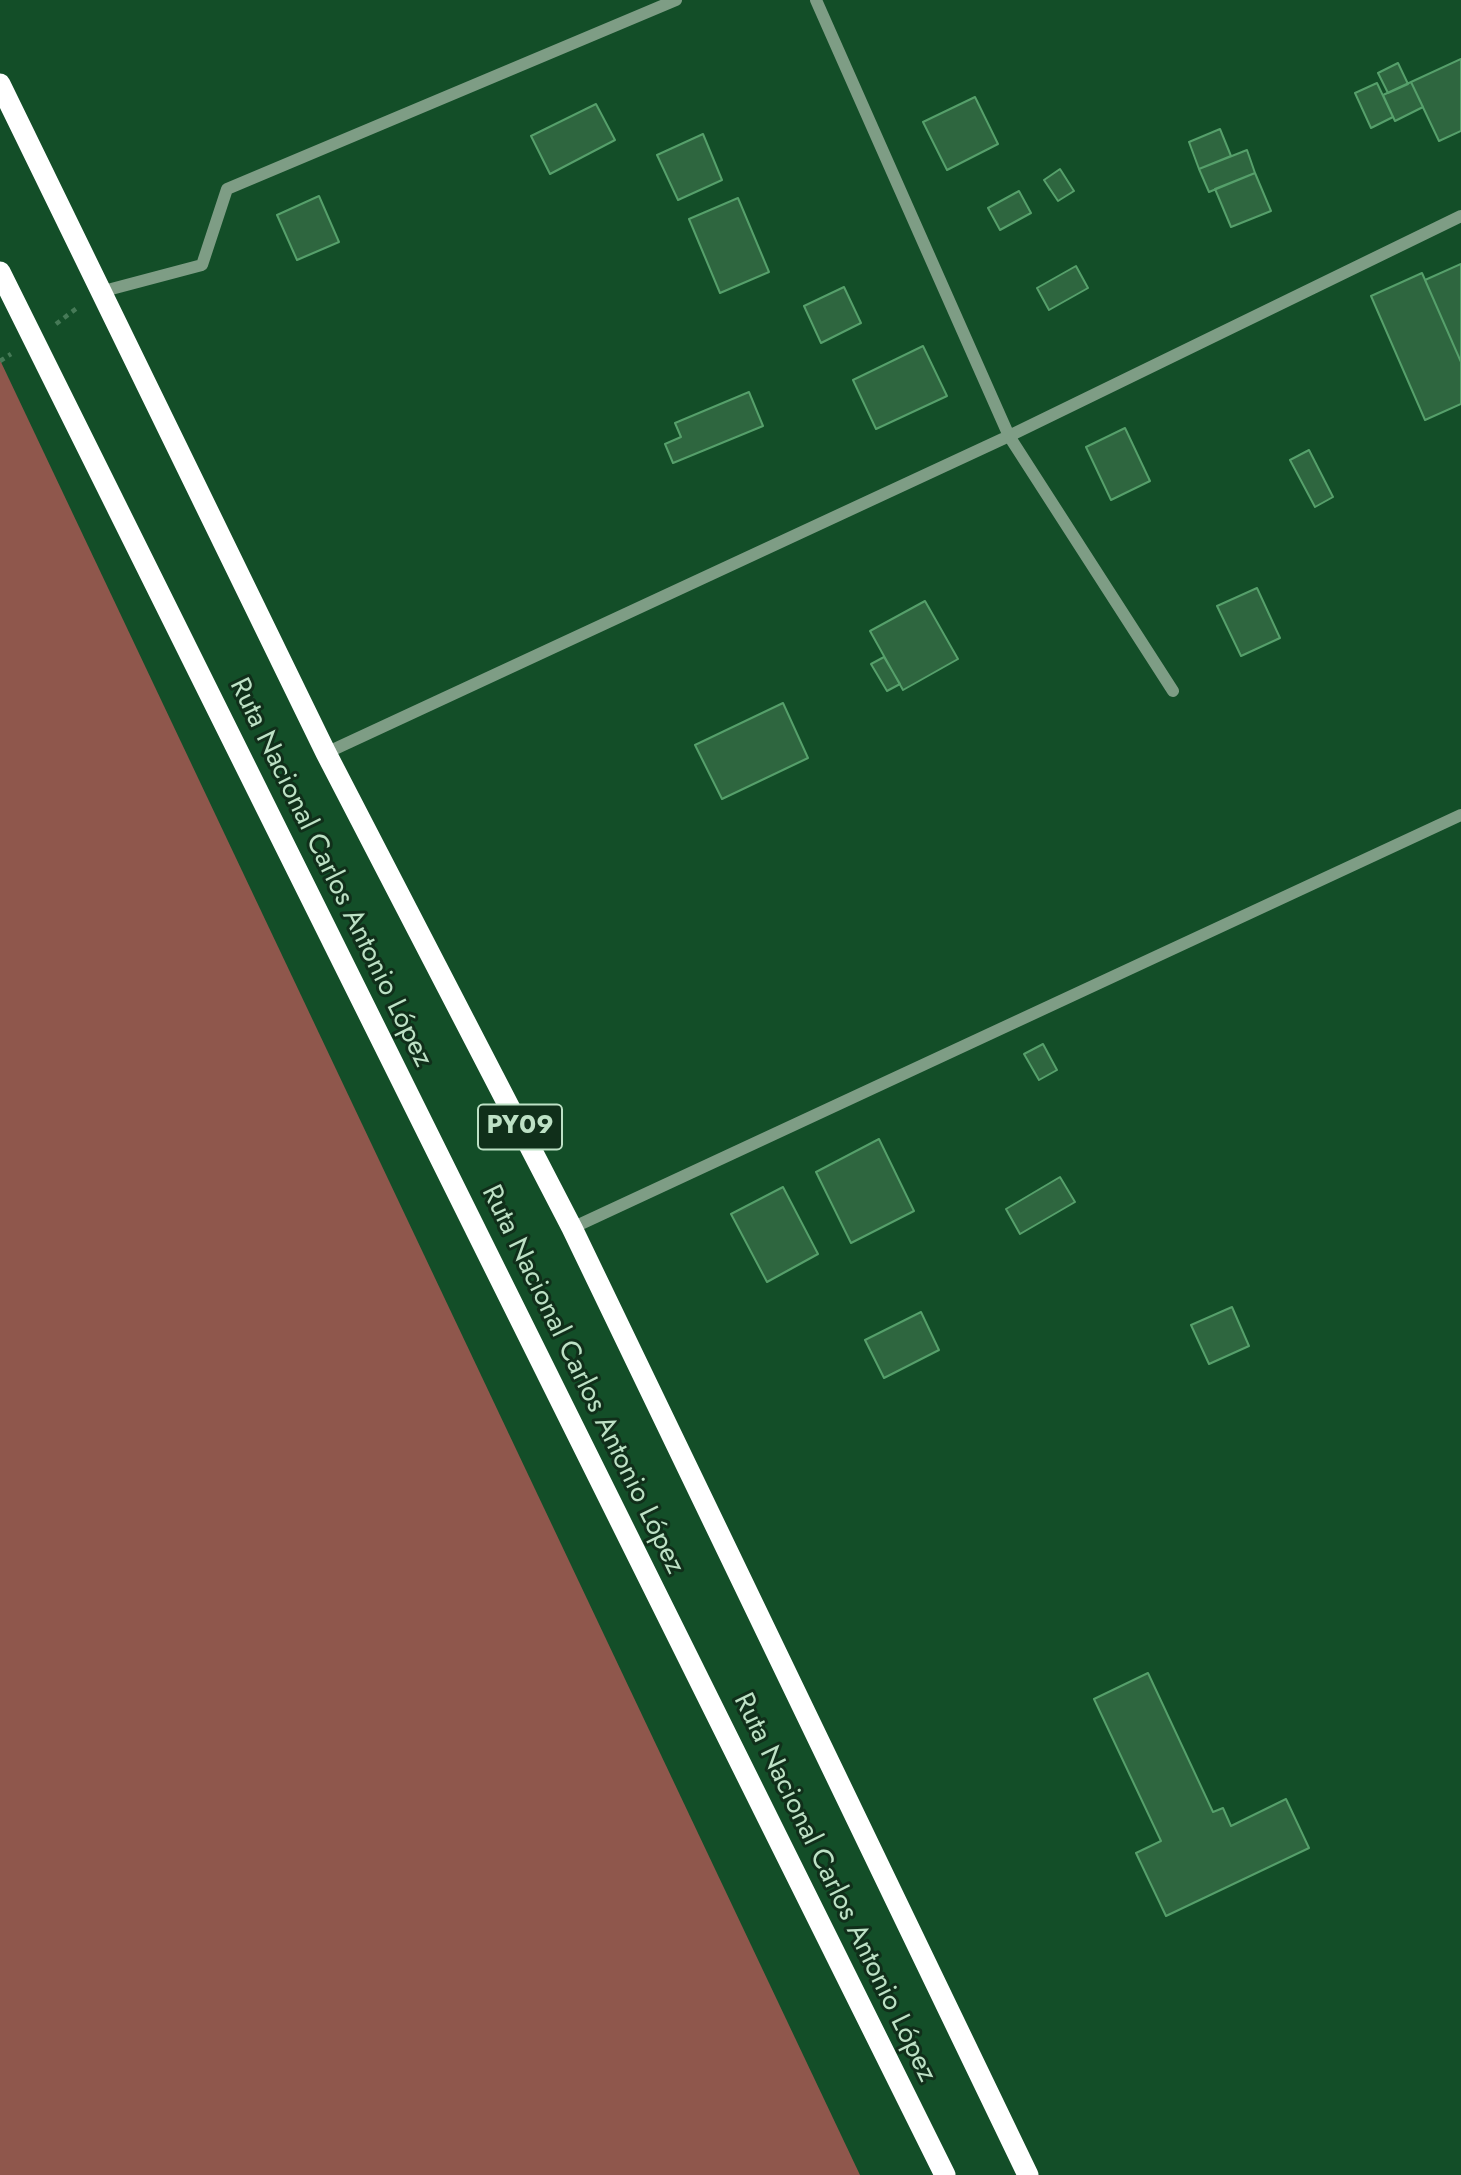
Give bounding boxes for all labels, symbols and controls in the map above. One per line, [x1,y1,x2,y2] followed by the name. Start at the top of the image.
[221,673,439,1073] street label: Ruta Nacional Carlos Antonio López
[478,1104,562,1150] road number: PY09
[473,1180,691,1580] street label: Ruta Nacional Carlos Antonio López
[725,1688,943,2088] street label: Ruta Nacional Carlos Antonio López

